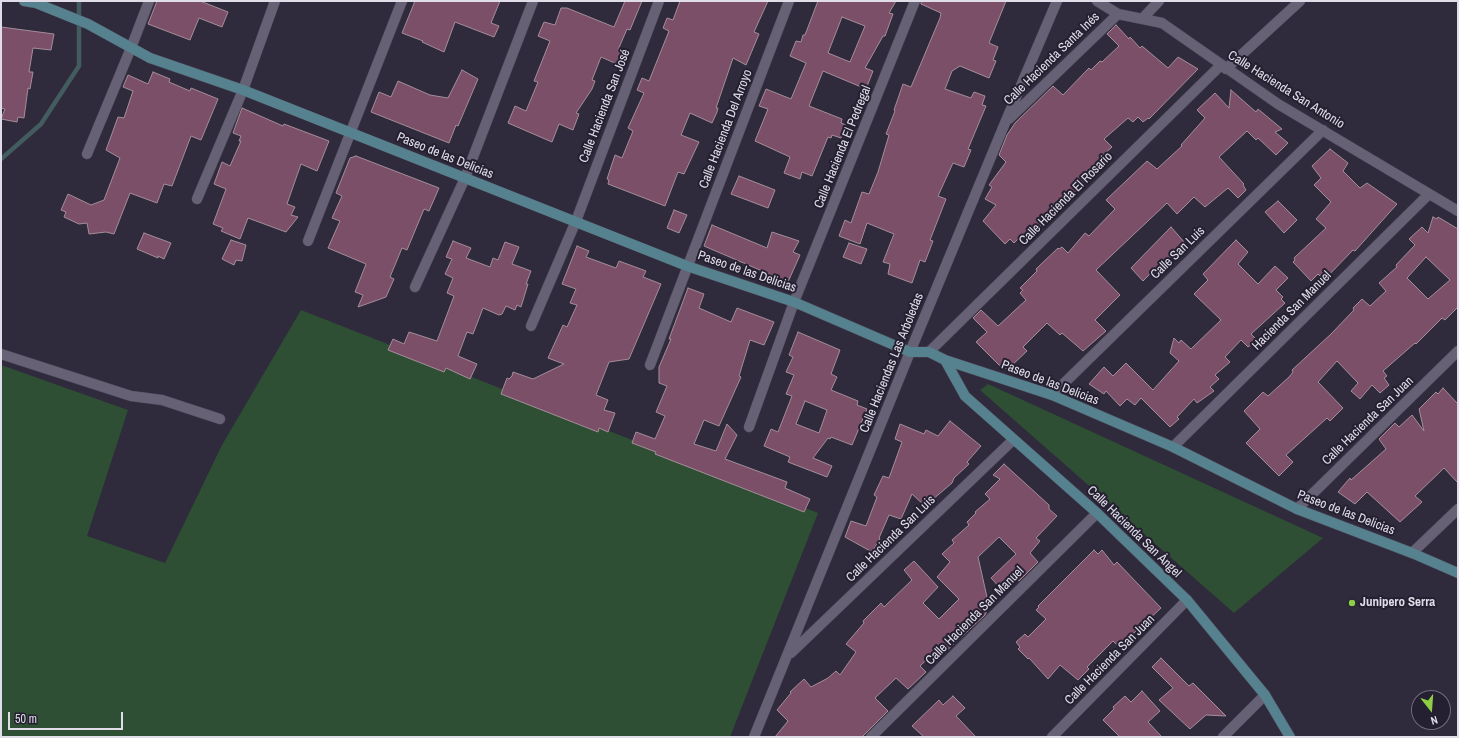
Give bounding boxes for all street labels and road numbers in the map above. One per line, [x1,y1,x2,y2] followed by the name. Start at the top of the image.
[1001,9,1103,109] street label: Calle Hacienda Santa Inés
[576,47,634,165] street label: Calle Hacienda San José
[1225,48,1347,132] street label: Calle Hacienda San Antonio
[696,67,756,191] street label: Calle Hacienda Del Arroyo
[811,83,875,211] street label: Calle Hacienda El Pedregal
[394,129,496,183] street label: Paseo de las Delicias
[1016,149,1116,249] street label: Calle Hacienda El Rosario
[1148,223,1208,283] street label: Calle San Luis
[696,248,798,296] street label: Paseo de las Delicias
[1249,268,1335,354] street label: Hacienda San Manuel
[857,291,927,435] street label: Calle Haciendas Las Arboledas
[999,357,1101,409] street label: Paseo de las Delicias
[1319,373,1417,469] street label: Calle Hacienda San Juan
[1084,483,1184,581] street label: Calle Hacienda San Ángel
[1295,487,1397,539] street label: Paseo de las Delicias
[843,492,939,586] street label: Calle Hacienda San Luis
[923,564,1027,668] street label: Calle Hacienda San Manuel
[1062,612,1158,708] street label: Calle Hacienda San Juan

